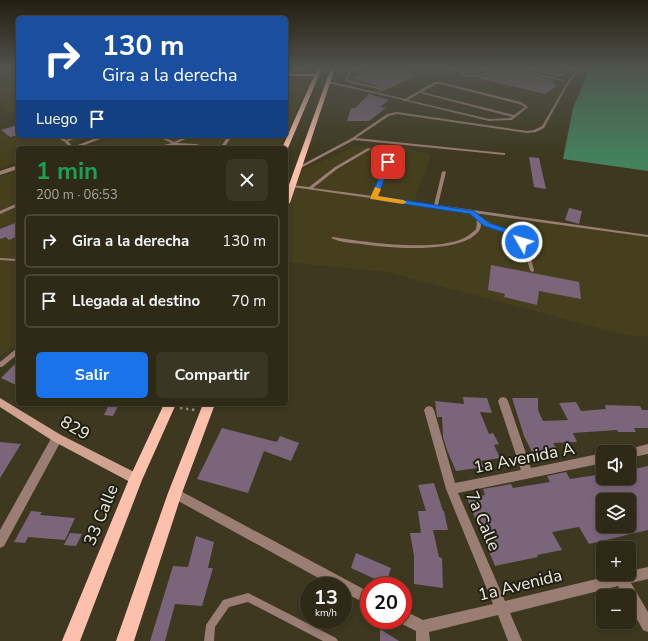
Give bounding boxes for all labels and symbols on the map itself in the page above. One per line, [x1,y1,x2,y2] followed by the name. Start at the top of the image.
[371,145,405,179] pin
[501,221,543,263] position arrow
[56,410,94,446] street label: 829
[472,437,577,479] street label: 1a Avenida A
[78,481,124,549] street label: 33 Calle
[460,488,506,554] street label: 7a Calle
[476,563,564,607] street label: 1a Avenida
[360,577,412,629] speed limit sign: 20

